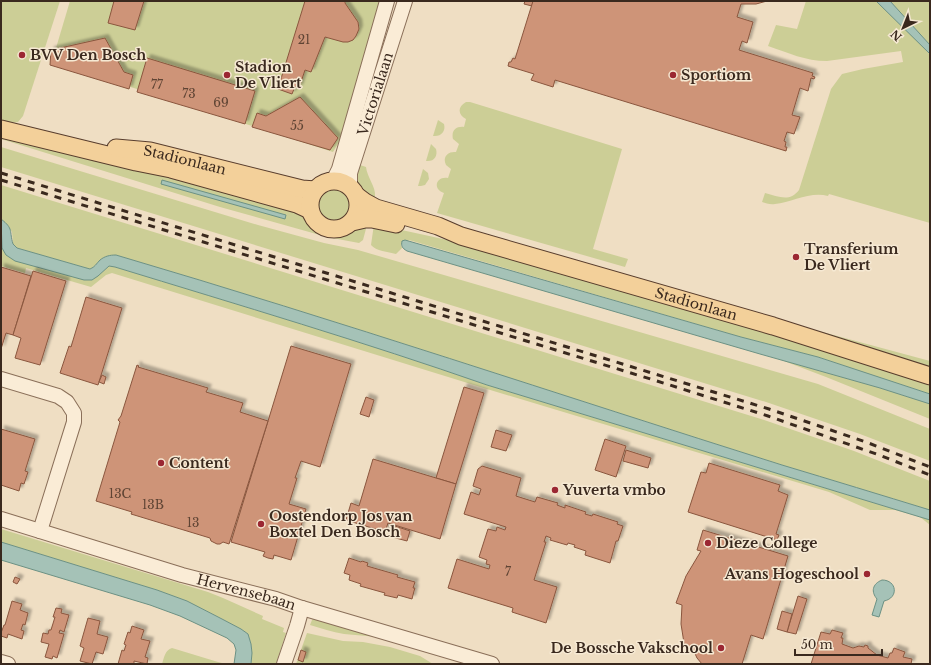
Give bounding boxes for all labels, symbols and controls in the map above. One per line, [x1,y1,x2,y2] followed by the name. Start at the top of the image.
[883,8,923,48] north arrow
[887,26,905,44] text: N
[298,32,310,47] house number: 21
[30,46,146,64] place label: BVV Den Bosch
[17,50,27,60] marker: BVV Den Bosch
[353,50,397,139] street label: Victorialaan
[235,58,302,92] place label: Stadion De Vliert
[681,66,752,84] place label: Sportiom
[222,70,232,80] marker: Stadion De Vliert
[668,70,678,80] marker: Sportiom
[151,77,164,92] house number: 77
[182,86,196,101] house number: 73
[213,95,229,110] house number: 69
[290,118,304,133] house number: 55
[143,141,228,179] street label: Stadionlaan
[804,240,899,274] place label: Transferium De Vliert
[791,252,801,262] marker: Transferium De Vliert
[653,283,740,324] street label: Stadionlaan
[169,454,230,472] place label: Content
[156,458,166,468] marker: Content
[562,481,666,499] place label: Yuverta vmbo
[550,485,560,495] marker: Yuverta vmbo
[109,486,131,501] house number: 13C
[142,497,164,512] house number: 13B
[269,507,412,541] place label: Oostendorp Jos van Boxtel Den Bosch
[187,515,199,530] house number: 13
[256,519,266,529] marker: Oostendorp Jos van Boxtel Den Bosch
[716,534,818,552] place label: Dieze College
[703,538,713,548] marker: Dieze College
[505,564,512,579] house number: 7
[724,565,859,583] place label: Avans Hogeschool
[862,569,872,579] marker: Avans Hogeschool
[195,570,299,614] street label: Hervensebaan
[795,631,882,657] scale bar
[801,637,833,652] text: 50 m
[550,639,713,657] place label: De Bossche Vakschool
[716,643,726,653] marker: De Bossche Vakschool

